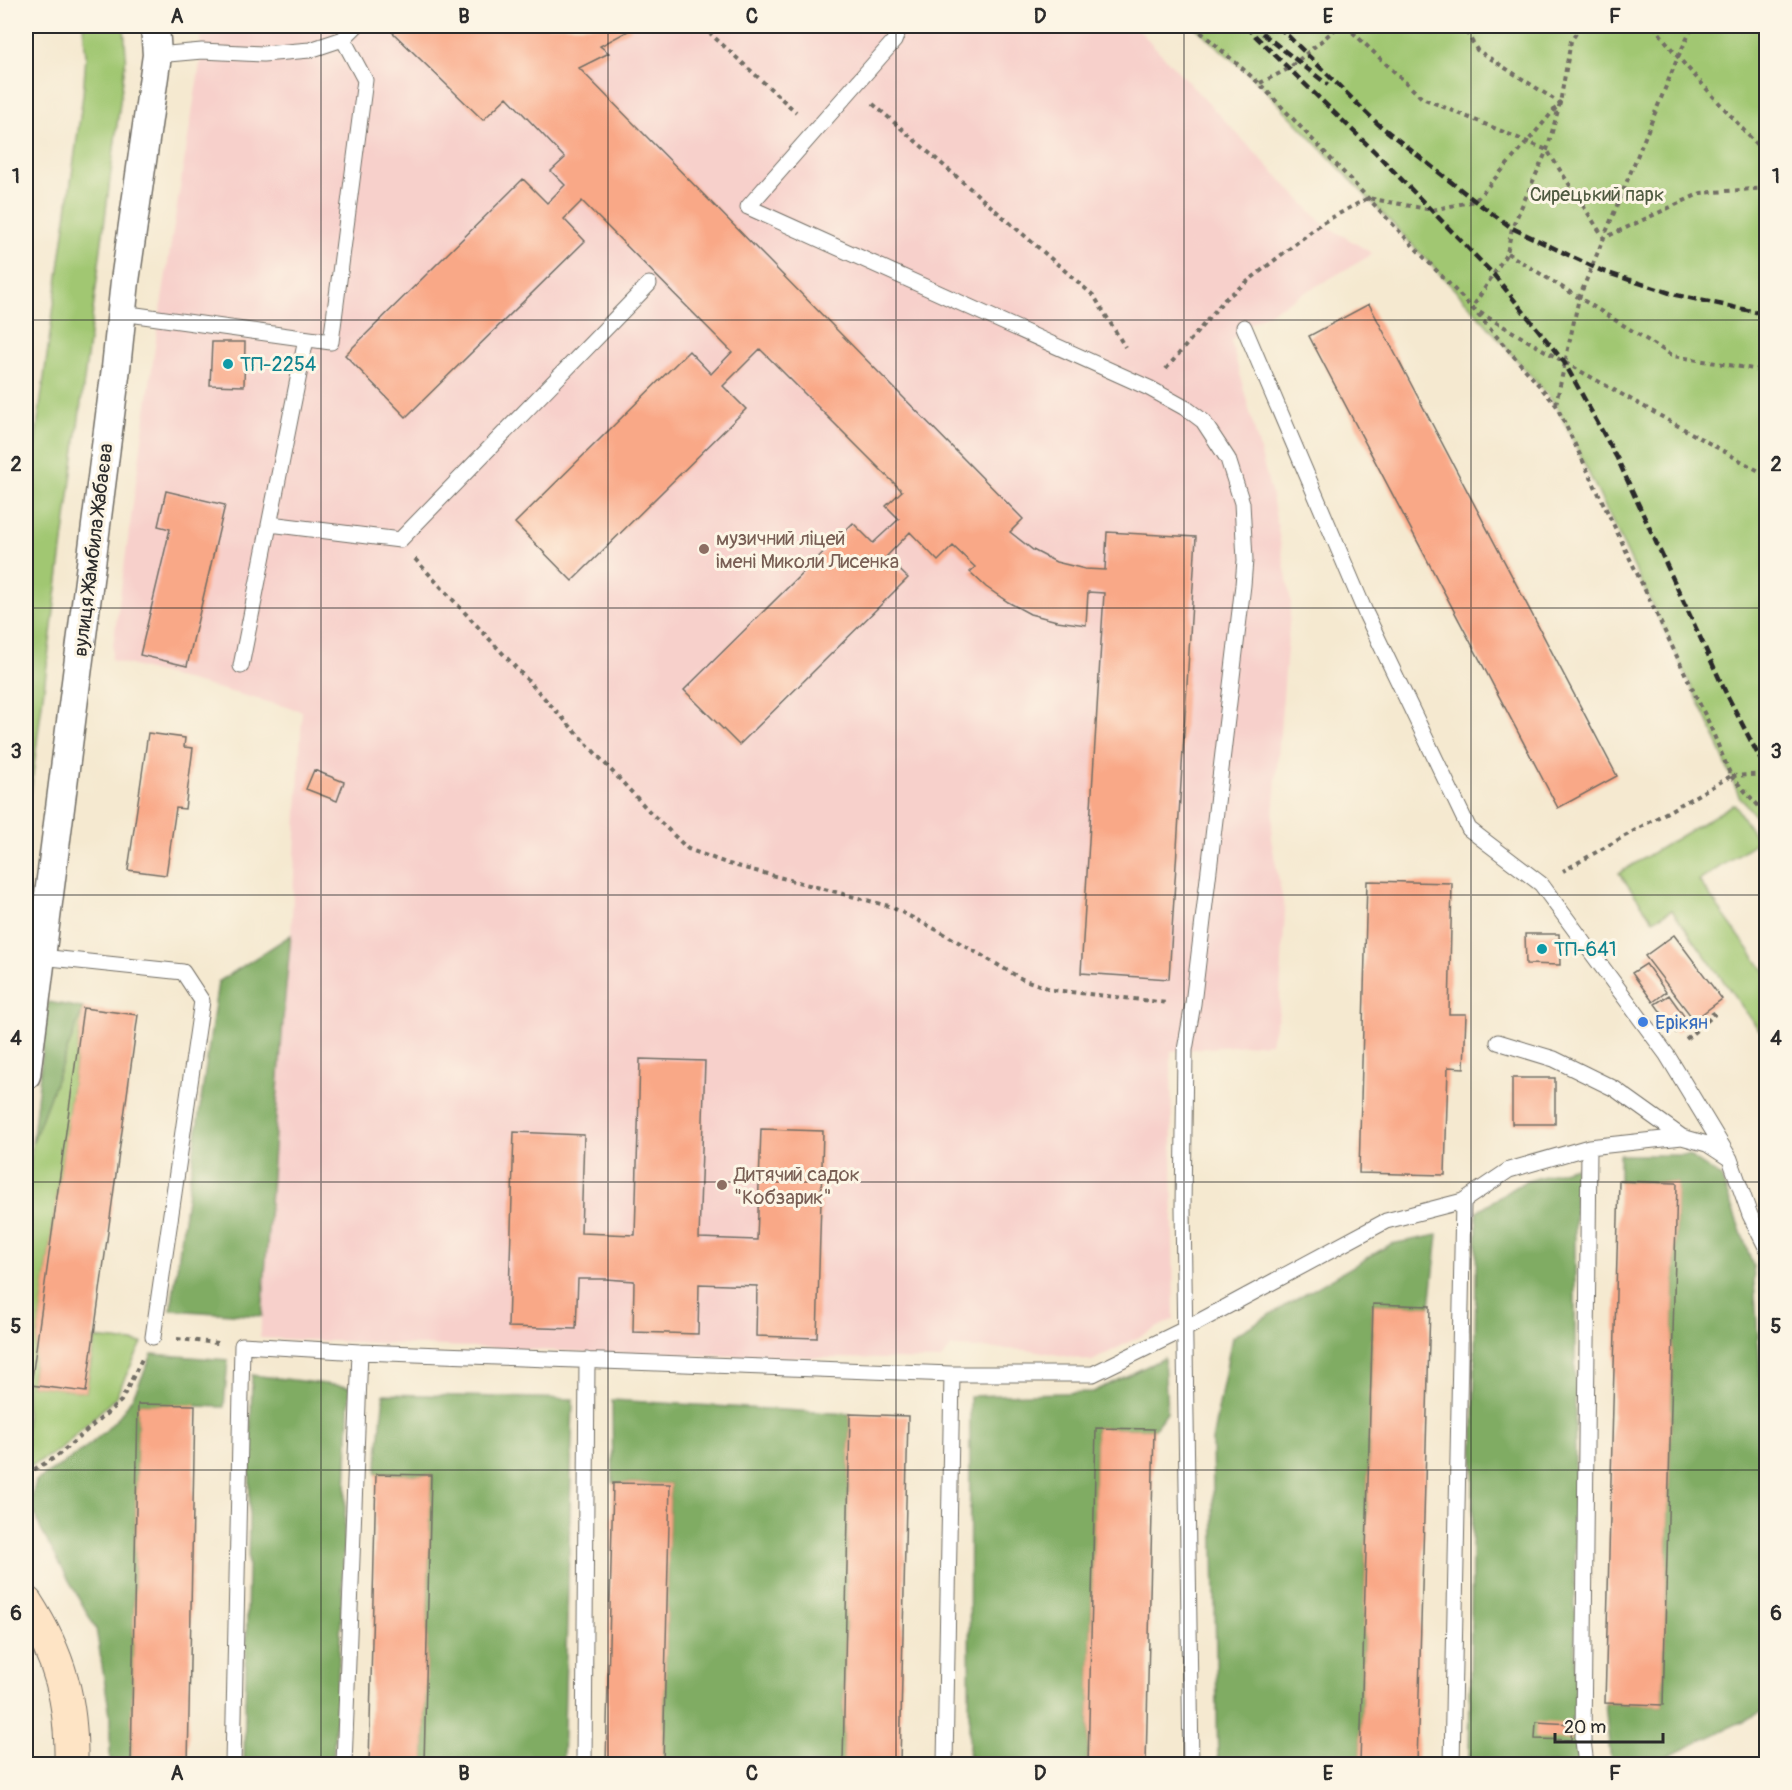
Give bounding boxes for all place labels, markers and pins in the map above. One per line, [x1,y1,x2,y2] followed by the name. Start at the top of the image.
[240,352,317,377] place label: ТП-2254
[221,357,235,371] marker: ТП-2254
[716,526,899,574] place label: музичний ліцей імені Миколи Лисенка
[697,542,711,556] marker: музичний ліцей імені Миколи Лисенка
[1554,937,1617,962] place label: ТП-641
[1535,942,1549,956] marker: ТП-641
[1655,1010,1708,1035] place label: Ерікян
[1636,1015,1650,1029] marker: Ерікян
[733,1162,860,1210] place label: Дитячий садок "Кобзарик"
[715,1178,729,1192] marker: Дитячий садок "Кобзарик"

